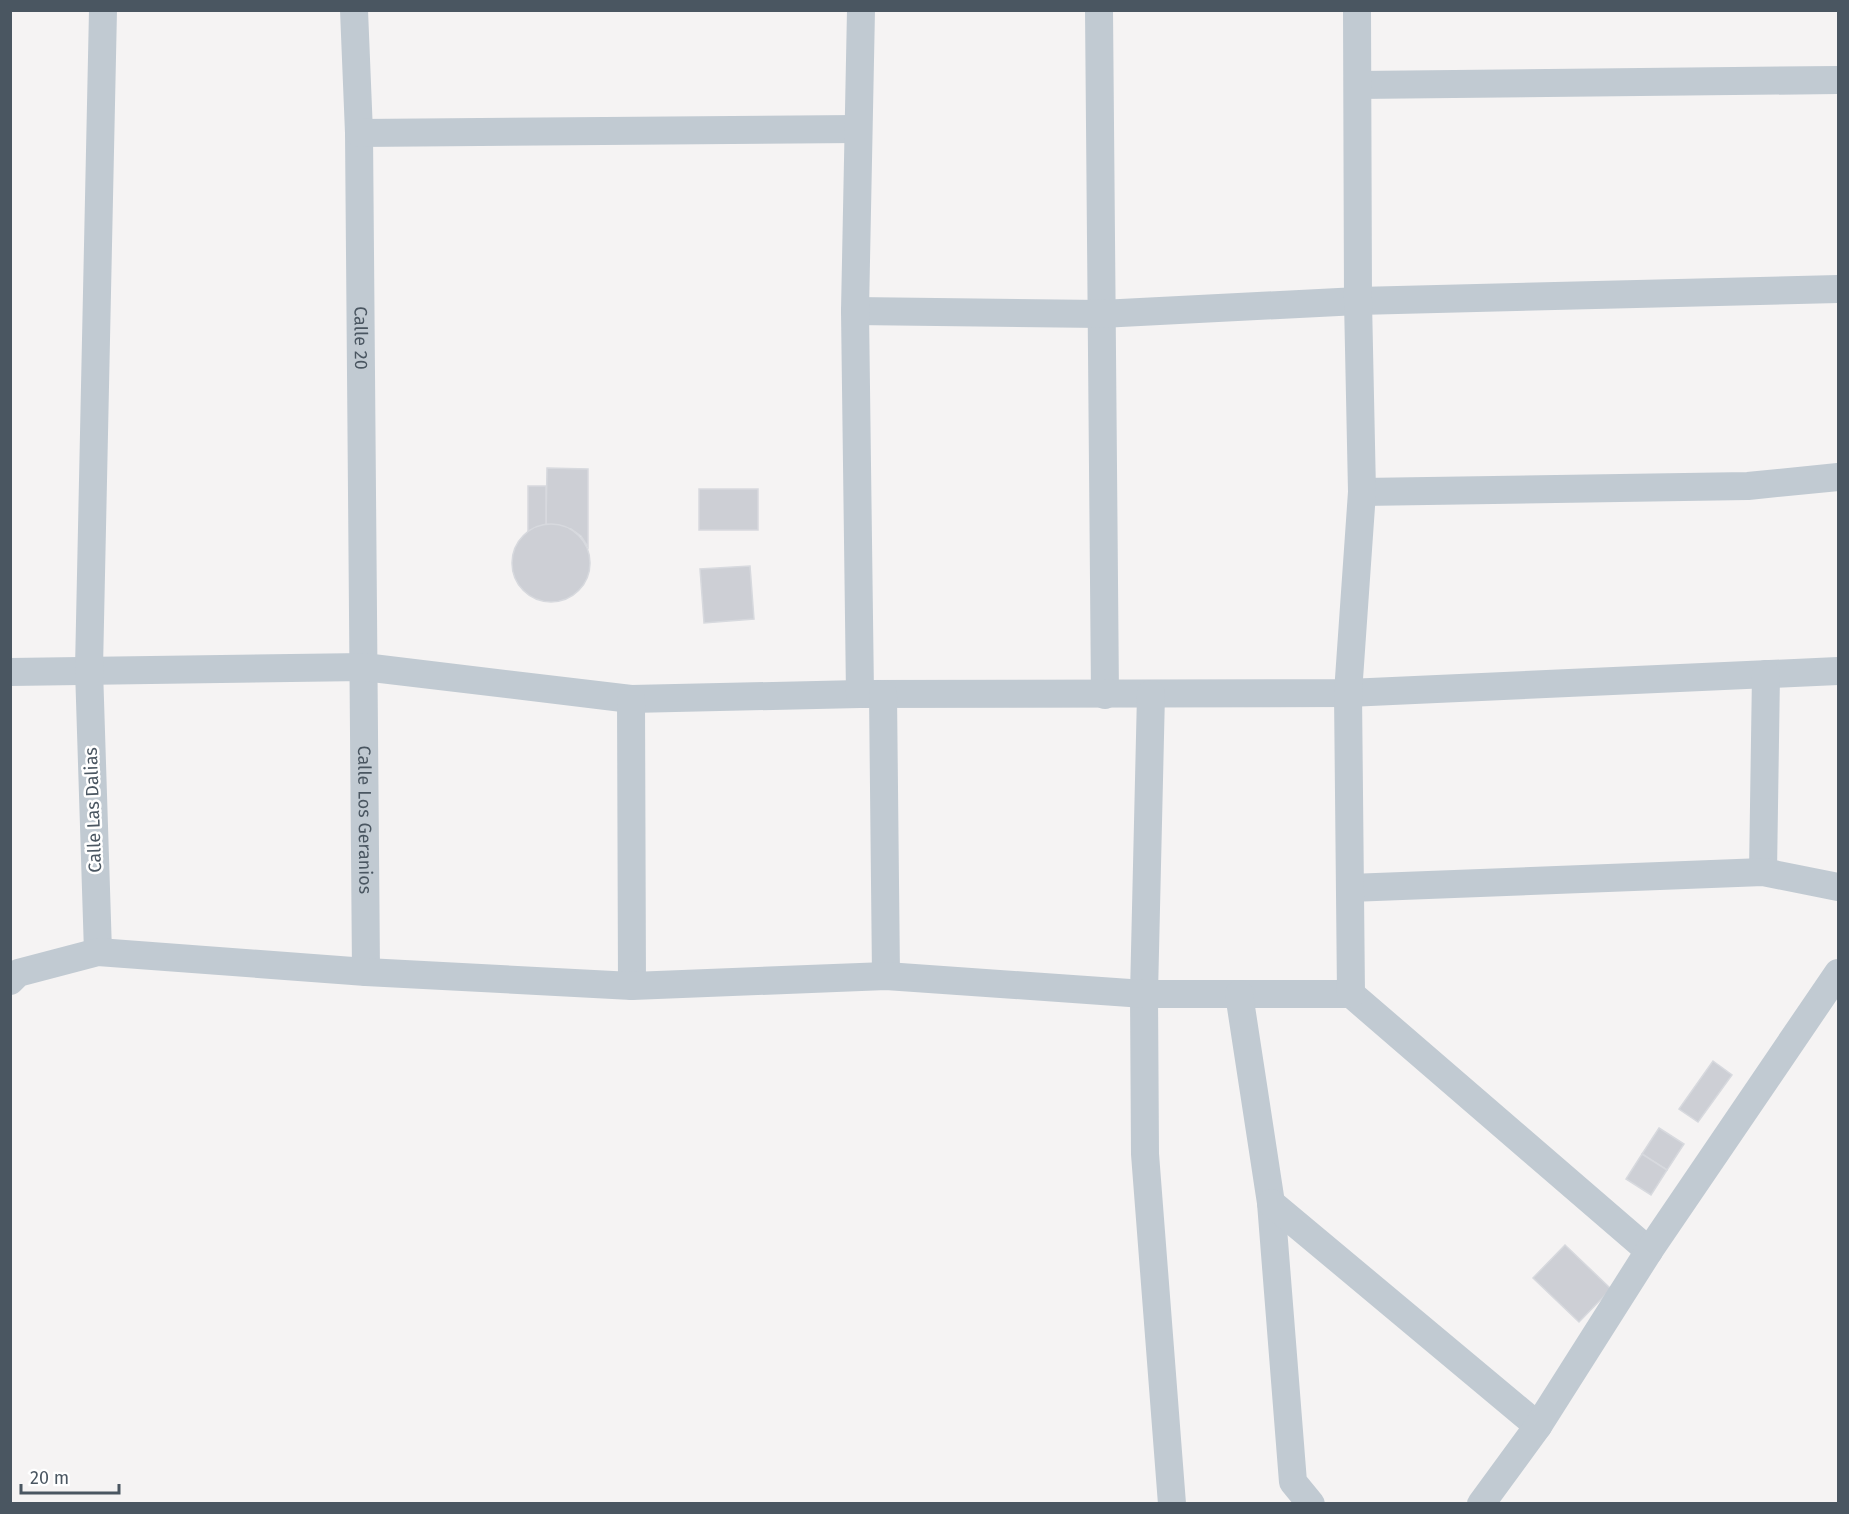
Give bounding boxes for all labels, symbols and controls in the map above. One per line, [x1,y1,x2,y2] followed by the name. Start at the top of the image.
[349,306,372,370] street label: Calle 20
[353,745,376,894] street label: Calle Los Geranios
[80,747,106,873] street label: Calle Las Dalias
[21,1457,118,1495] scale bar
[30,1467,69,1489] text: 20 m

